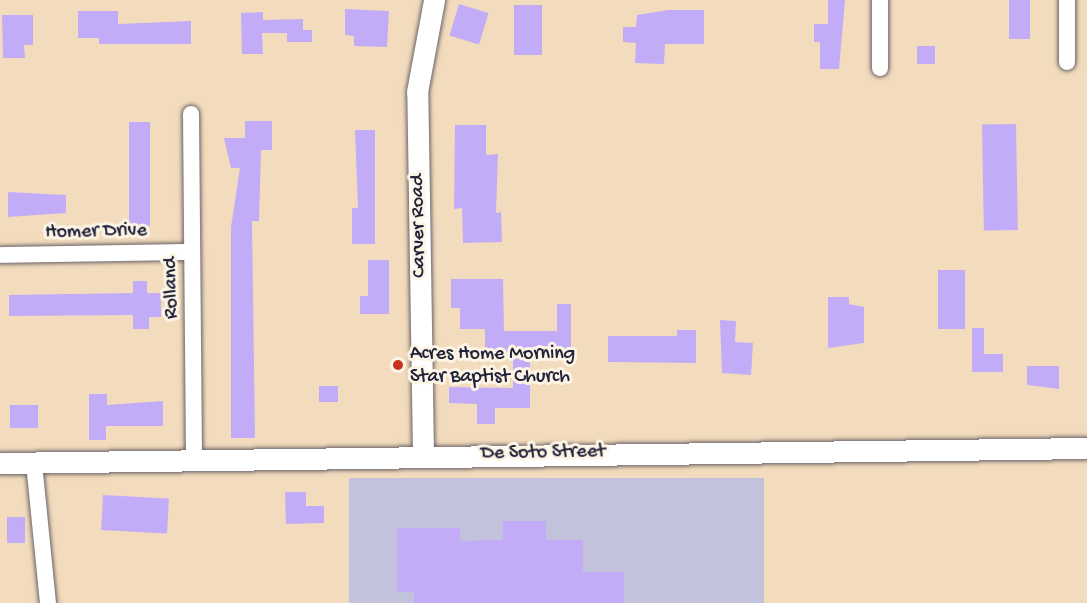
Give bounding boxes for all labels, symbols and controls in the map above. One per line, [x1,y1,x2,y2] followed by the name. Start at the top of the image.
[406,174,432,278] street label: Carver Road
[45,219,147,245] street label: Homer Drive
[159,257,185,319] street label: Rolland
[410,342,575,389] place label: Acres Home Morning Star Baptist Church
[391,358,405,372] marker: Acres Home Morning Star Baptist Church
[481,440,605,466] street label: De Soto Street

